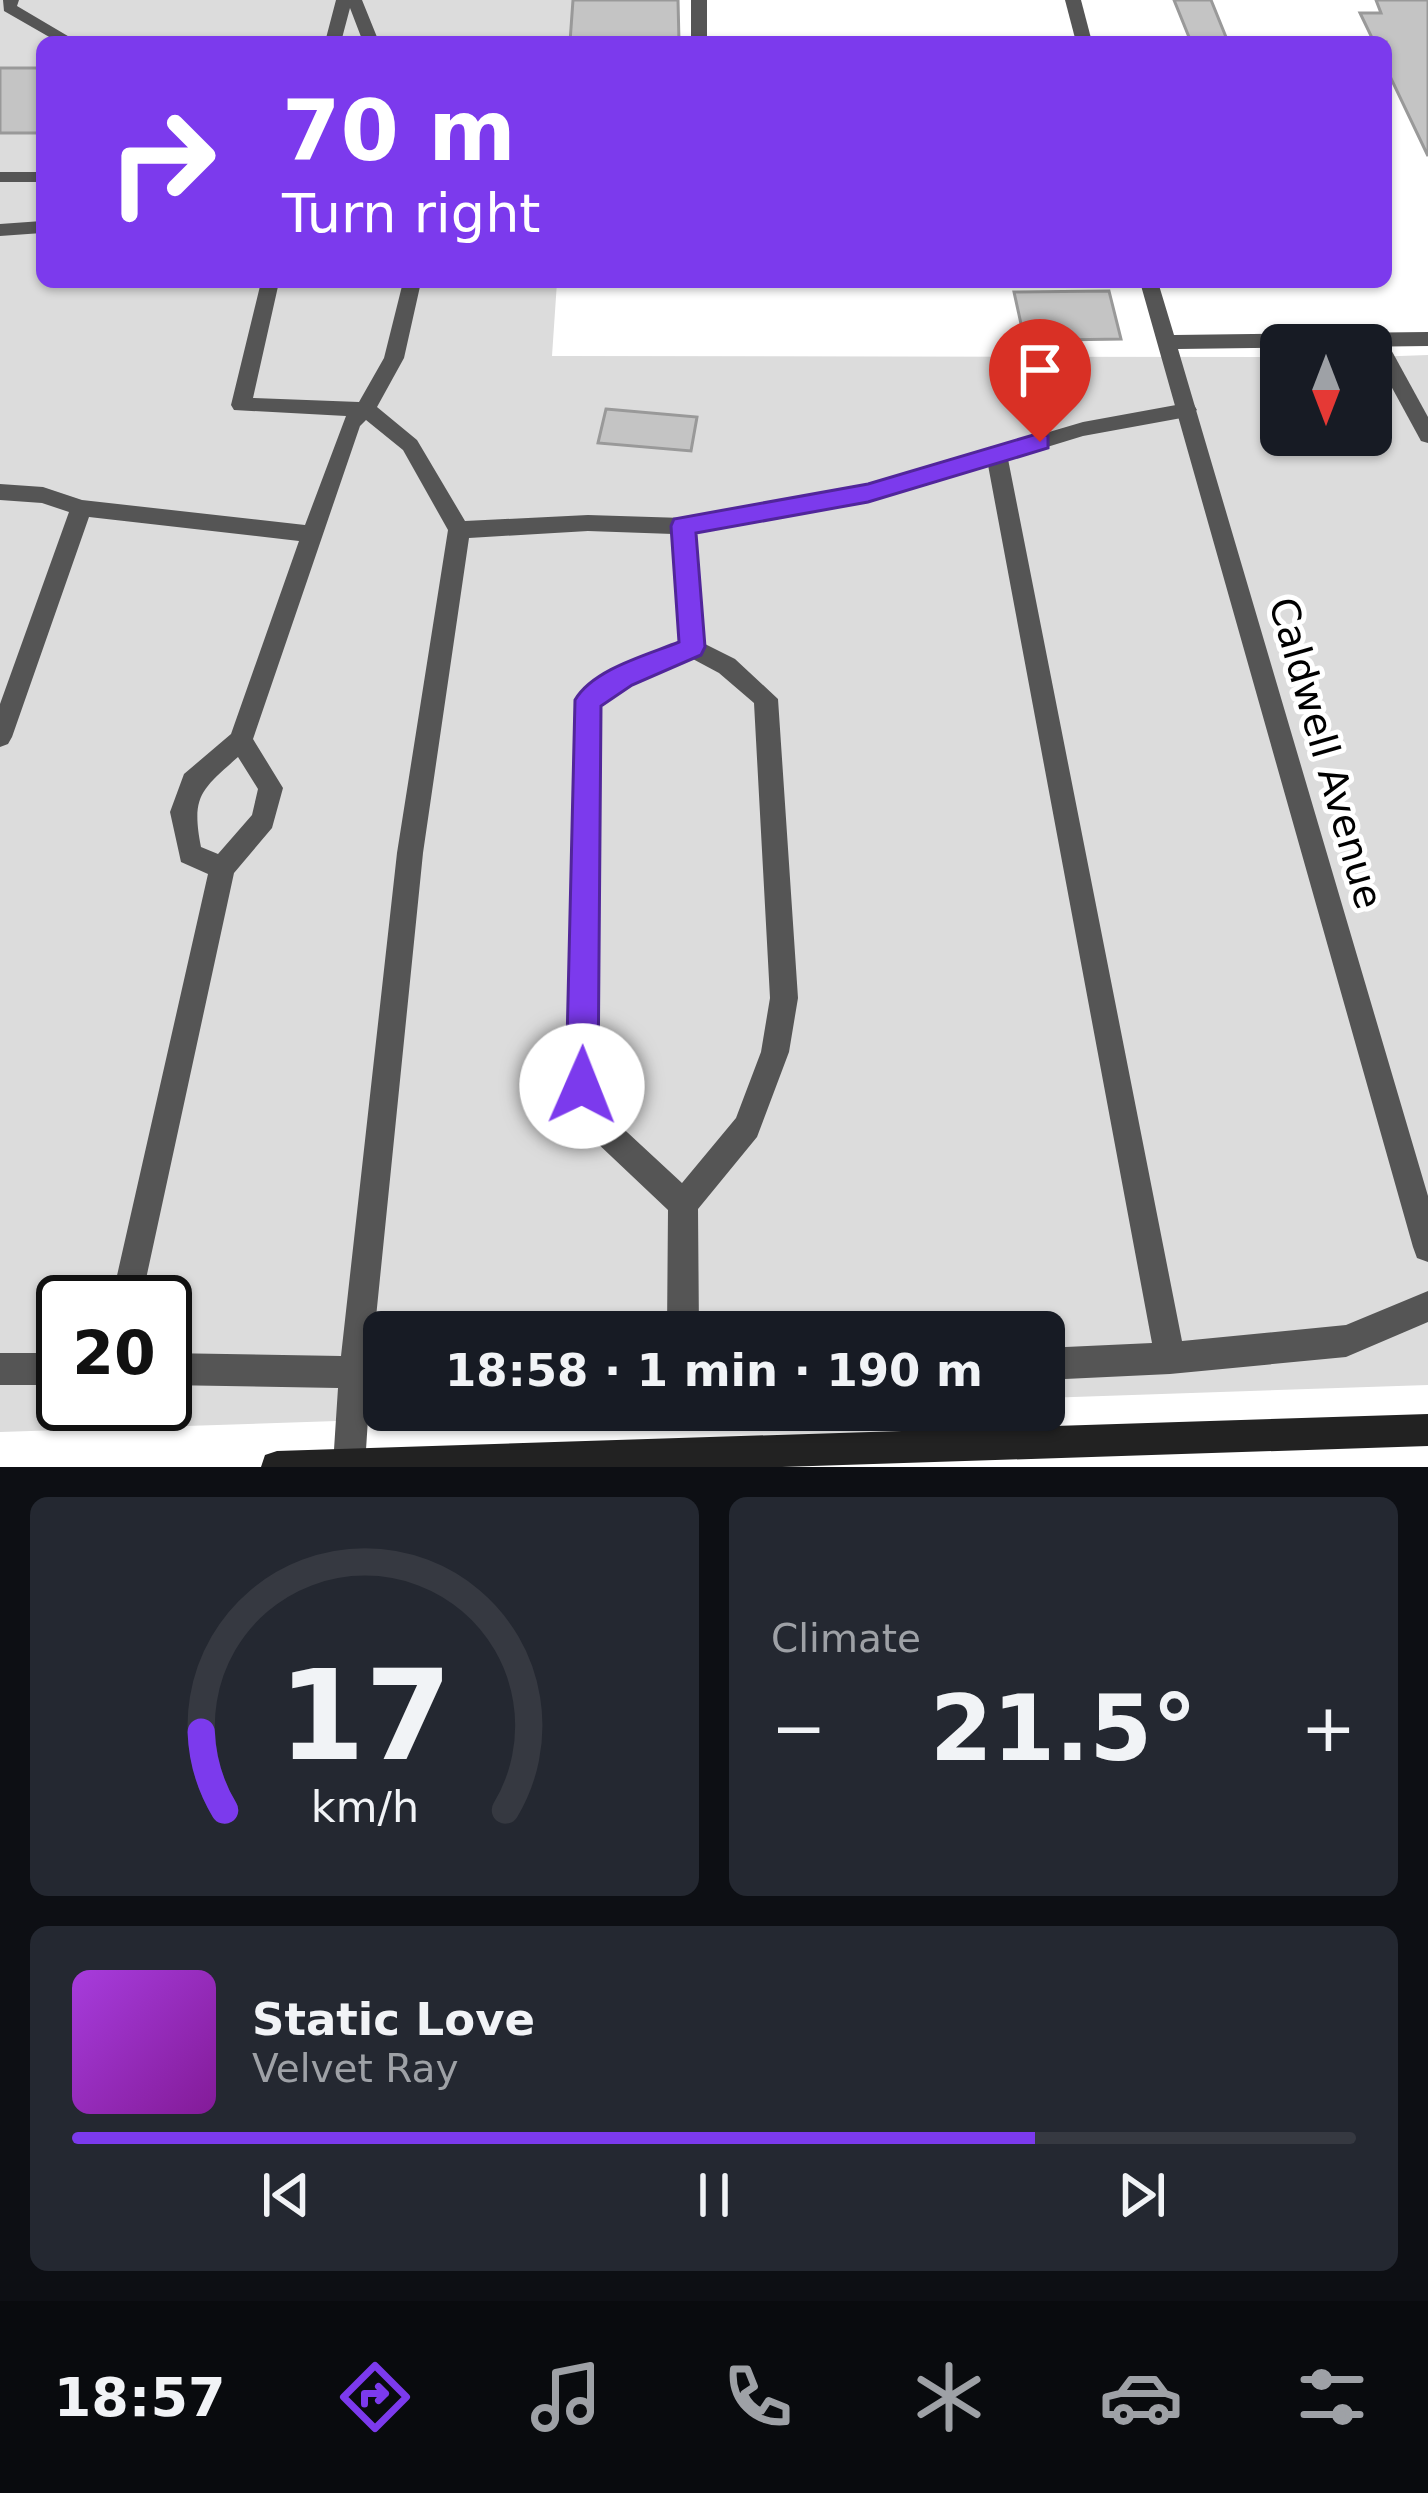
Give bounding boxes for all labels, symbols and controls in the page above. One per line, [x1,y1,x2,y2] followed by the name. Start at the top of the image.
[282,82,516,180] text: 70 m
[84,84,240,240] icon: right
[282,182,541,245] text: Turn right
[989,319,1091,442] pin
[1260,324,1392,456] north arrow
[1260,324,1392,456] map controls
[1007,337,1073,403] icon: arrive
[1260,592,1392,914] street label: Caldwell Avenue
[519,1023,645,1149] position arrow
[36,1275,192,1431] speed limit sign: 20
[445,1344,983,1397] text: 18:58 · 1 min · 190 m
[771,1616,921,1661] text: Climate
[278,1643,451,1788] text: 17
[930,1676,1197,1781] text: 21.5°
[771,1690,826,1767] text: −
[1301,1690,1356,1767] text: +
[310,1781,419,1831] text: km/h
[252,1993,535,2046] text: Static Love
[252,2046,458,2091] text: Velvet Ray
[253,2162,319,2228] icon: previous
[681,2162,747,2228] icon: pause
[1109,2162,1175,2228] icon: next
[333,2355,417,2439] icon: directions
[524,2355,608,2439] icon: music
[716,2355,800,2439] icon: phone
[907,2355,991,2439] icon: climate
[1099,2355,1183,2439] icon: car
[1290,2355,1374,2439] icon: filters
[54,2366,226,2429] text: 18:57

